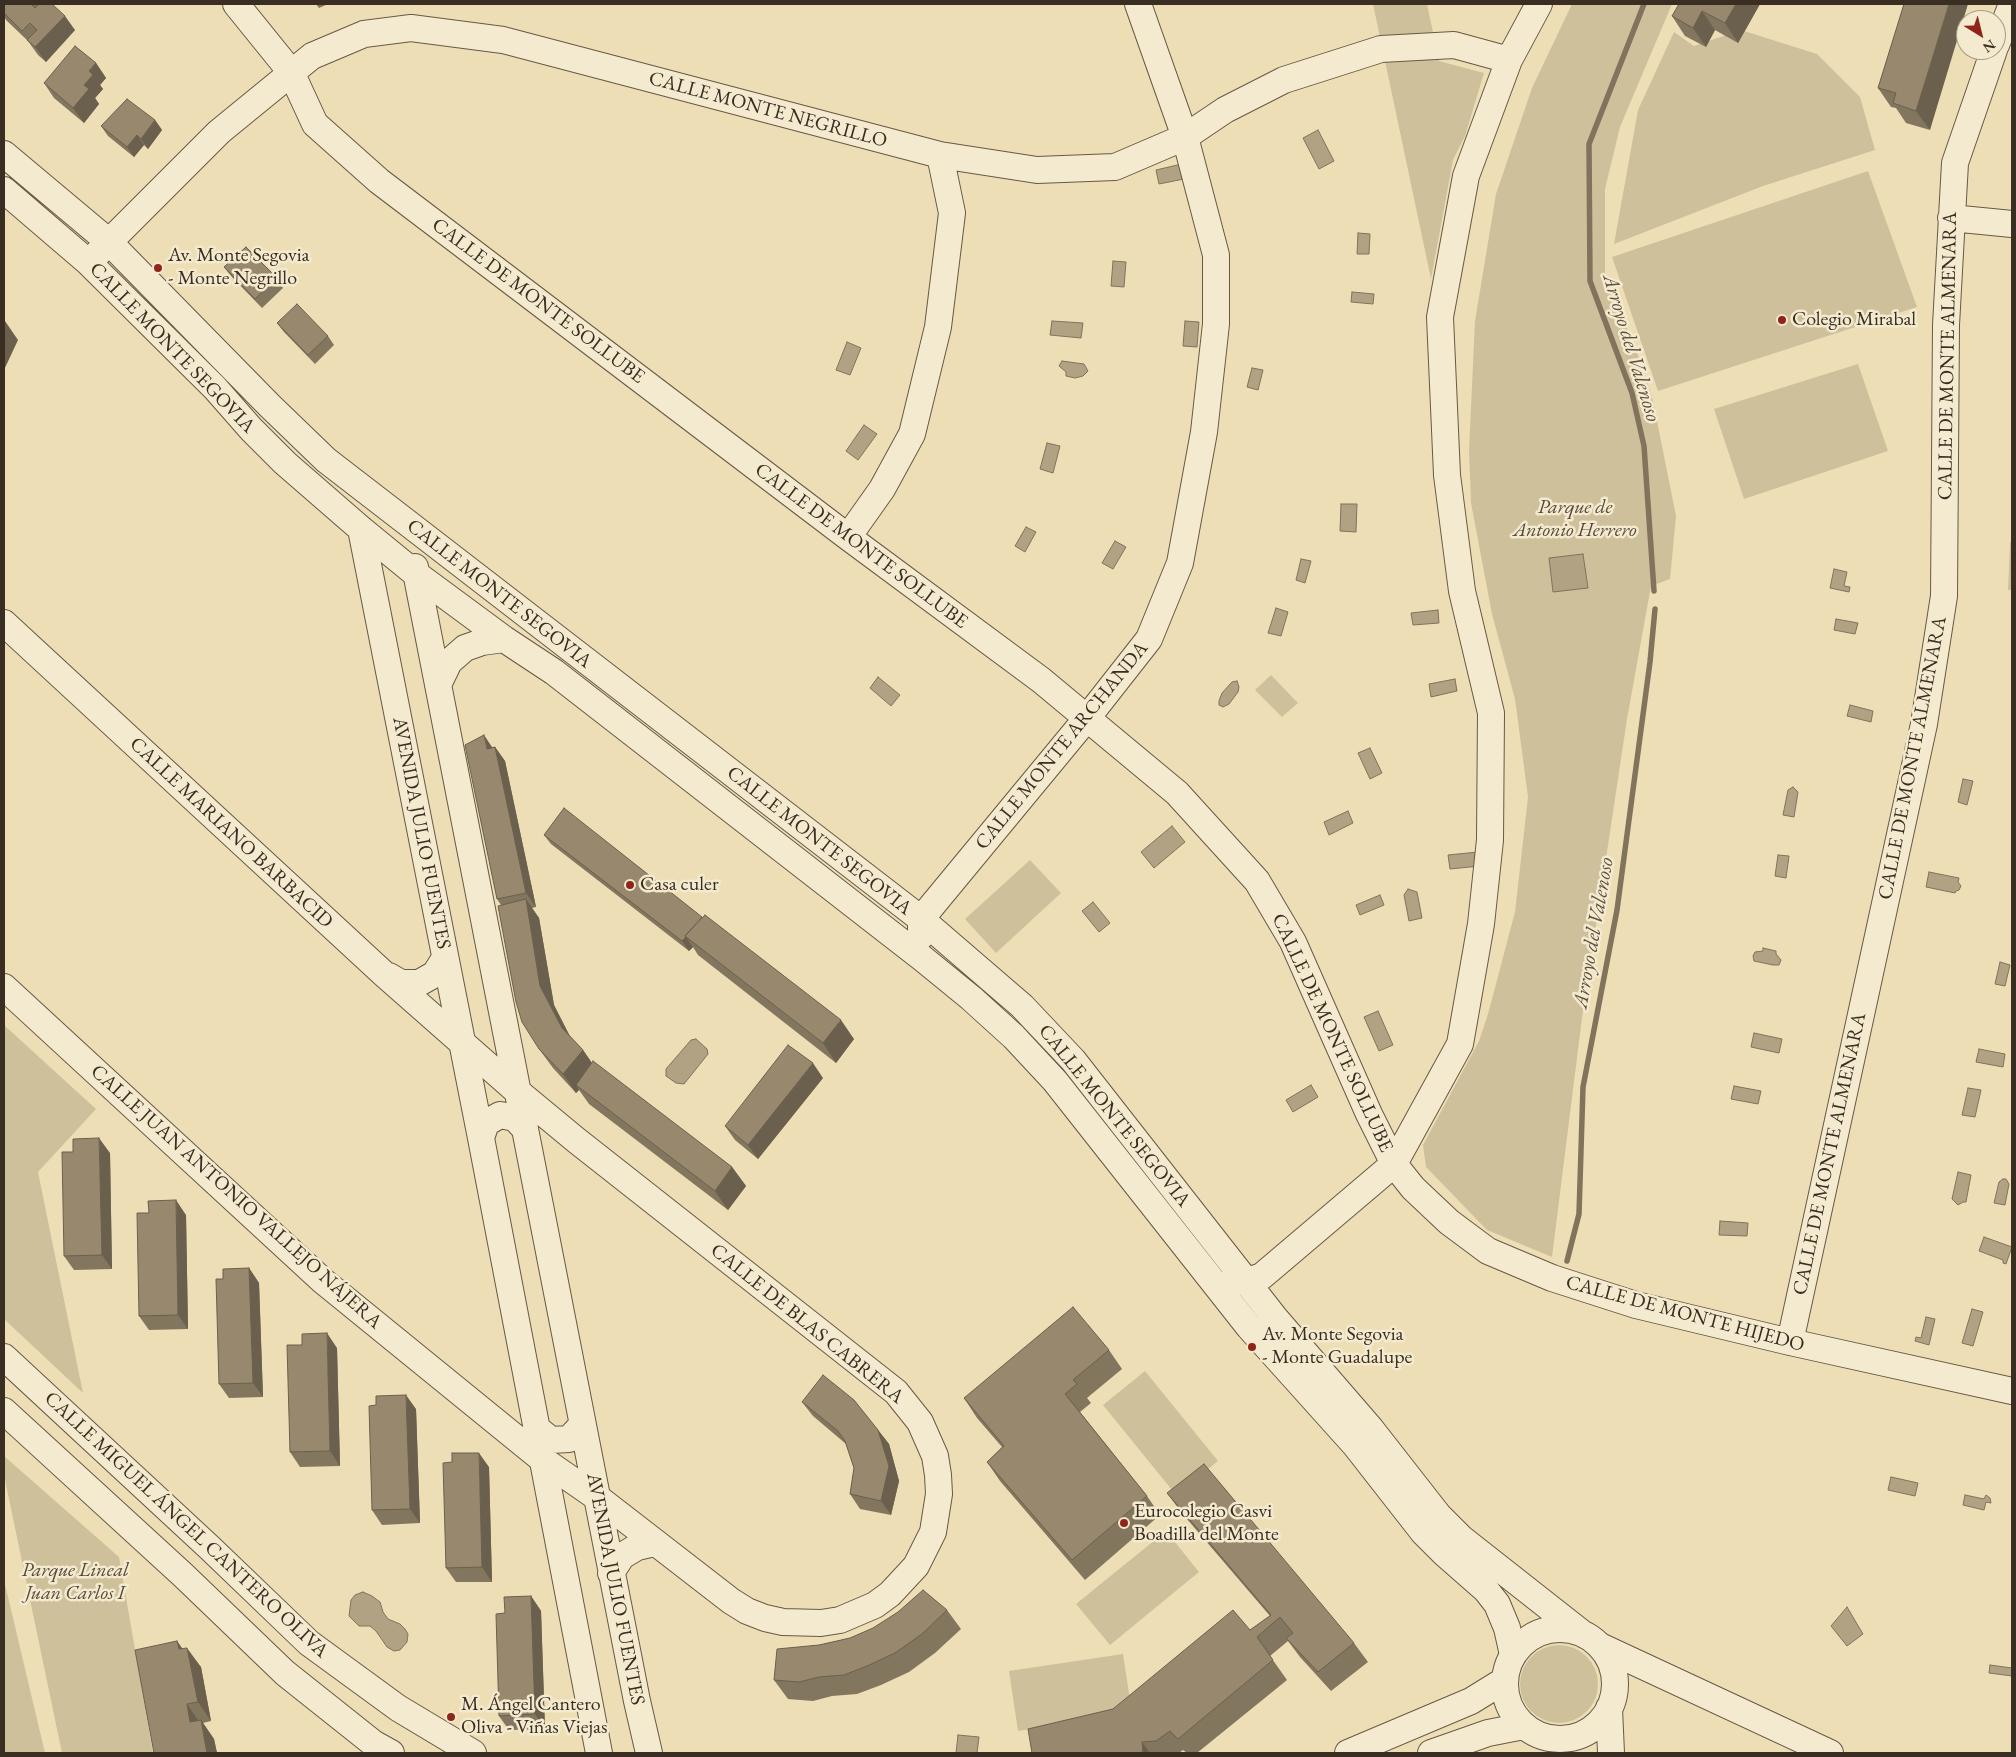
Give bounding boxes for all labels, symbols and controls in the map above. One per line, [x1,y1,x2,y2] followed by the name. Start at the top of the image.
[1956,10,2006,60] north arrow
[1979,36,1999,57] text: N
[646,67,890,153] street label: CALLE MONTE NEGRILLO
[1933,212,1963,500] street label: CALLE DE MONTE ALMENARA
[427,213,649,389] street label: CALLE DE MONTE SOLLUBE
[168,244,310,291] place label: Av. Monte Segovia - Monte Negrillo
[84,258,260,438] street label: CALLE MONTE SEGOVIA
[152,262,164,274] marker: Av. Monte Segovia - Monte Negrillo
[1597,271,1665,425] water label: Arroyo del Valenoso
[1792,308,1916,332] place label: Colegio Mirabal
[1776,314,1788,326] marker: Colegio Mirabal
[750,458,972,634] street label: CALLE DE MONTE SOLLUBE
[1513,496,1637,543] park label: Parque de Antonio Herrero
[402,514,596,674] street label: CALLE MONTE SEGOVIA
[1874,614,1952,902] street label: CALLE DE MONTE ALMENARA
[971,637,1153,855] street label: CALLE MONTE ARCHANDA
[387,715,455,951] street label: AVENIDA JULIO FUENTES
[124,732,338,934] street label: CALLE MARIANO BARBACID
[722,761,916,921] street label: CALLE MONTE SEGOVIA
[1568,856,1620,1010] water label: Arroyo del Valenoso
[640,873,719,897] place label: Casa culer
[624,879,636,891] marker: Casa culer
[1266,910,1398,1156] street label: CALLE DE MONTE SOLLUBE
[1788,1011,1872,1297] street label: CALLE DE MONTE ALMENARA
[1033,1020,1195,1212] street label: CALLE MONTE SEGOVIA
[85,1060,387,1334] street label: CALLE JUAN ANTONIO VALLEJO NÁJERA
[705,1239,909,1409] street label: CALLE DE BLAS CABRERA
[1563,1271,1807,1357] street label: CALLE DE MONTE HIJEDO
[1262,1323,1412,1370] place label: Av. Monte Segovia - Monte Guadalupe
[1246,1341,1258,1353] marker: Av. Monte Segovia - Monte Guadalupe
[39,1387,333,1663] street label: CALLE MIGUEL ÁNGEL CANTERO OLIVA
[581,1471,649,1707] street label: AVENIDA JULIO FUENTES
[1134,1500,1279,1547] place label: Eurocolegio Casvi Boadilla del Monte
[1118,1517,1130,1529] marker: Eurocolegio Casvi Boadilla del Monte
[21,1559,129,1606] park label: Parque Lineal Juan Carlos I
[461,1693,608,1740] place label: M. Ángel Cantero Oliva - Viñas Viejas
[445,1711,457,1723] marker: M. Ángel Cantero Oliva - Viñas Viejas

